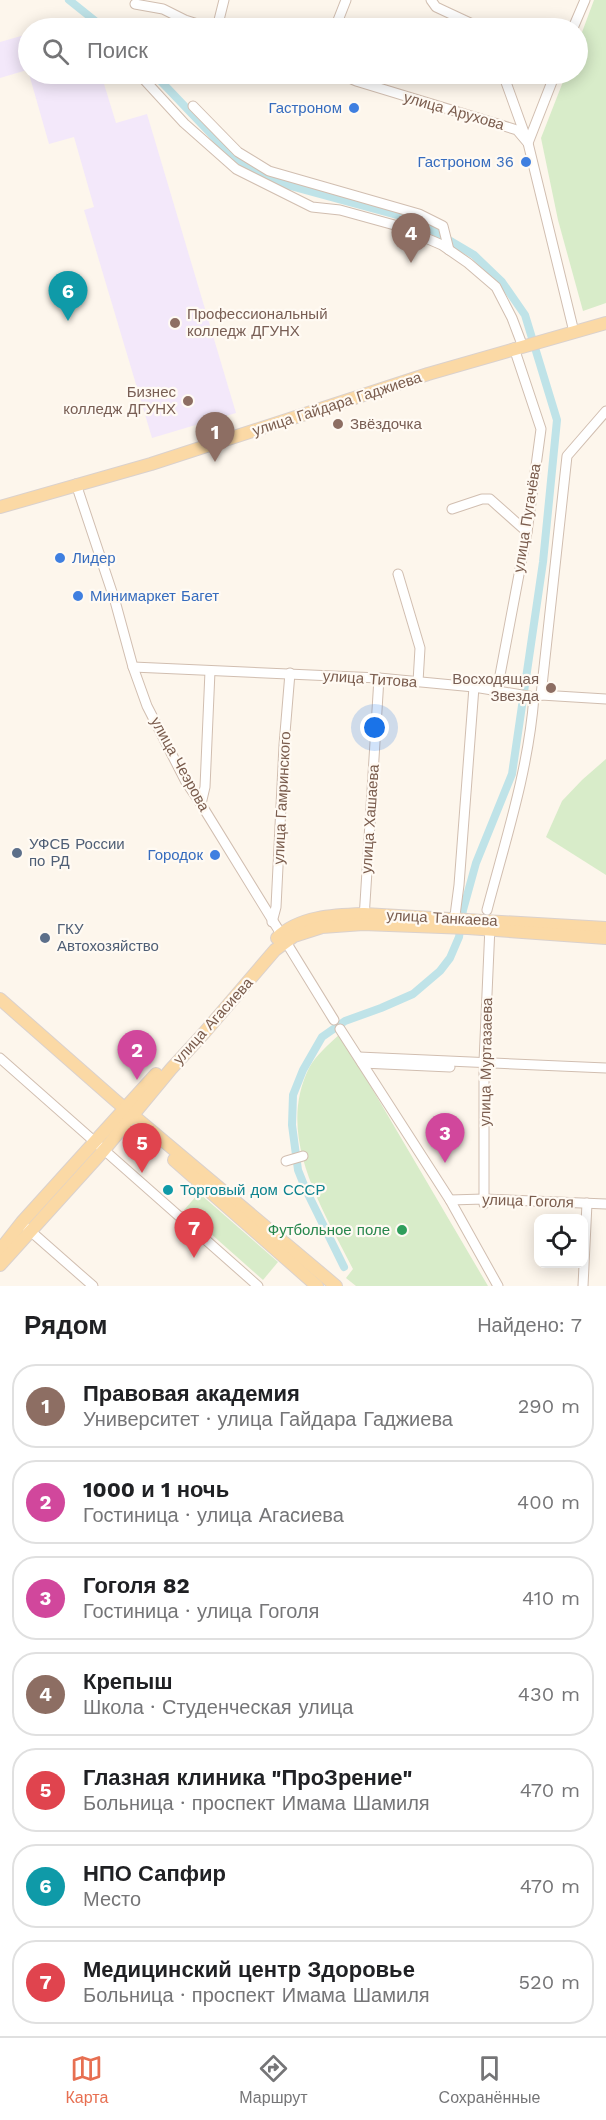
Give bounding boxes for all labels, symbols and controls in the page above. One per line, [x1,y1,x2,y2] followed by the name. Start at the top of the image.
[18,18,588,84] search box
[39,35,72,68] icon: search
[87,38,148,63] text: Поиск
[402,88,507,134] street label: улица Арухова
[268,99,342,117] place label: Гастроном
[347,101,361,115] marker: Гастроном
[417,153,514,171] place label: Гастроном 36
[519,155,533,169] marker: Гастроном 36
[392,214,430,263] pin: 4
[48,272,88,321] pin: 6
[187,305,328,340] place label: Профессиональный колледж ДГУНХ
[168,316,182,330] marker: Профессиональный колледж ДГУНХ
[250,368,424,440] street label: улица Гайдара Гаджиева
[63,383,176,418] place label: Бизнес колледж ДГУНХ
[181,394,195,408] marker: Бизнес колледж ДГУНХ
[196,412,234,462] pin: 1
[350,415,422,433] place label: Звёздочка
[331,417,345,431] marker: Звёздочка
[509,462,545,574] street label: улица Пугачёва
[72,549,116,567] place label: Лидер
[53,551,67,565] marker: Лидер
[90,587,219,605] place label: Минимаркет Багет
[71,589,85,603] marker: Минимаркет Багет
[322,667,418,691] street label: улица Титова
[452,670,540,705] place label: Восходящая Звезда
[544,681,558,695] marker: Восходящая Звезда
[360,713,389,742] your location
[147,714,214,815] street label: улица Чеэрова
[270,731,294,865] street label: улица Гамринского
[357,763,383,874] street label: улица Хашаева
[29,835,125,870] place label: УФСБ России по РД
[10,846,24,860] marker: УФСБ России по РД
[148,846,203,864] place label: Городок
[208,848,222,862] marker: Городок
[386,906,499,930] street label: улица Танкаева
[57,920,159,955] place label: ГКУ Автохозяйство
[38,931,52,945] marker: ГКУ Автохозяйство
[169,974,257,1068] street label: улица Агасиева
[476,997,496,1127] street label: улица Муртазаева
[118,1030,156,1080] pin: 2
[426,1114,464,1163] pin: 3
[122,1124,162,1173] pin: 5
[180,1181,325,1199] place label: Торговый дом СССР
[161,1183,175,1197] marker: Торговый дом СССР
[482,1190,574,1212] street label: улица Гоголя
[174,1208,214,1258] pin: 7
[534,1214,588,1268] map controls
[534,1214,588,1268] button: locate
[268,1221,390,1239] place label: Футбольное поле
[395,1223,409,1237] marker: Футбольное поле
[24,1310,107,1340] text: Рядом
[477,1313,582,1337] text: Найдено: 7
[83,1381,300,1406] text: Правовая академия
[41,1394,50,1418] text: 1
[518,1394,580,1418] text: 290 m
[83,1407,453,1431] text: Университет · улица Гайдара Гаджиева
[83,1477,229,1502] text: 1000 и 1 ночь
[40,1490,51,1514] text: 2
[517,1490,580,1514] text: 400 m
[83,1503,344,1527] text: Гостиница · улица Агасиева
[83,1573,190,1598] text: Гоголя 82
[40,1586,51,1610] text: 3
[522,1586,580,1610] text: 410 m
[83,1599,319,1623] text: Гостиница · улица Гоголя
[83,1669,173,1694] text: Крепыш
[39,1682,52,1706] text: 4
[518,1682,580,1706] text: 430 m
[83,1695,353,1719] text: Школа · Студенческая улица
[83,1765,412,1790] text: Глазная клиника "ПроЗрение"
[40,1778,51,1802] text: 5
[520,1778,580,1802] text: 470 m
[83,1791,430,1815] text: Больница · проспект Имама Шамиля
[83,1861,226,1886] text: НПО Сапфир
[39,1874,52,1898] text: 6
[520,1874,580,1898] text: 470 m
[83,1887,141,1911] text: Место
[83,1957,415,1982] text: Медицинский центр Здоровье
[39,1970,52,1994] text: 7
[518,1970,580,1994] text: 520 m
[83,1983,430,2007] text: Больница · проспект Имама Шамиля
[66,2052,108,2107] tab: Карта
[239,2052,308,2107] tab: Маршрут
[439,2052,540,2107] tab: Сохранённые

